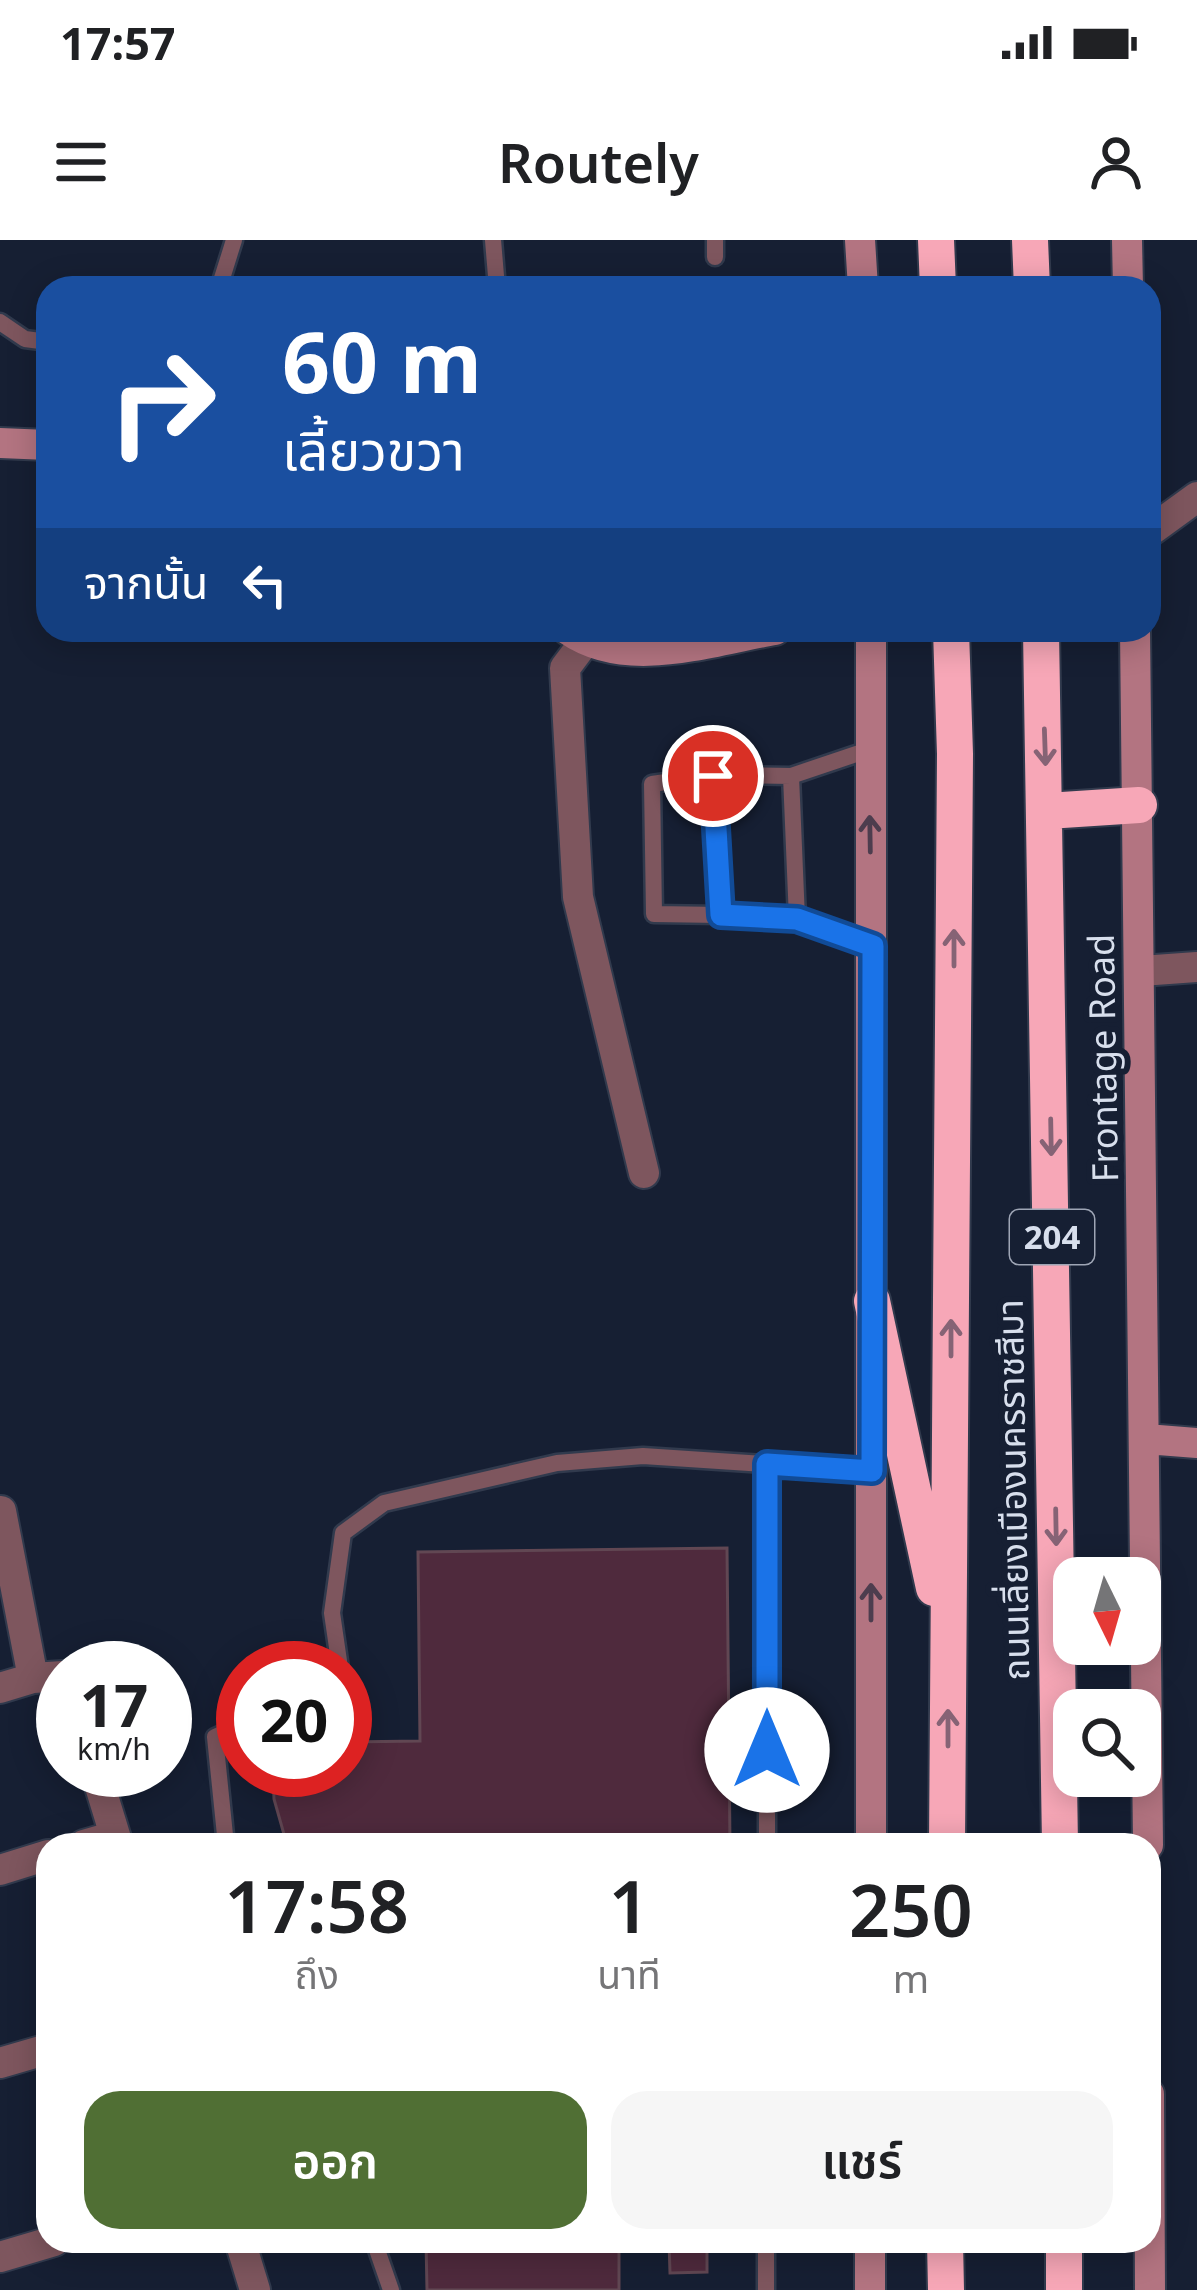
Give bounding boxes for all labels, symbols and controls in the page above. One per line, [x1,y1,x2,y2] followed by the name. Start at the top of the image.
[60,12,176,73] text: 17:57
[498,125,699,199] text: Routely
[48,129,114,195] icon: menu
[1083,129,1149,195] icon: person
[282,303,482,418] text: 60 m
[84,324,240,480] icon: right
[282,412,465,486] text: เลี้ยวขวา
[84,551,208,612] text: จากนั้น
[232,552,298,618] icon: left
[662,725,764,827] pin
[1034,727,1057,766] one-way arrow
[680,743,746,809] icon: arrive
[859,815,882,854] one-way arrow
[942,929,965,968] one-way arrow
[1076,933,1129,1183] street label: Frontage Road
[1040,1117,1062,1156] one-way arrow
[1010,1210,1094,1264] road number: 204
[985,1299,1040,1681] street label: ถนนเลี่ยงเมืองนครราชสีมา
[940,1319,962,1358] one-way arrow
[1044,1507,1067,1546] one-way arrow
[1053,1557,1161,1665] north arrow
[1053,1557,1161,1797] map controls
[860,1583,882,1622] one-way arrow
[216,1641,372,1797] speed limit sign: 20
[80,1663,148,1745] text: 17
[704,1687,830,1813] position arrow
[1053,1689,1161,1797] button: search
[937,1709,959,1748] one-way arrow
[77,1728,151,1769] text: km/h
[224,1856,409,1954] text: 17:58
[608,1856,650,1954] text: 1
[849,1860,973,1958] text: 250
[294,1947,339,2000] text: ถึง
[597,1947,661,2000] text: นาที
[893,1951,929,2004] text: m
[84,2091,587,2229] button: ออก
[611,2091,1113,2229] button: แชร์

